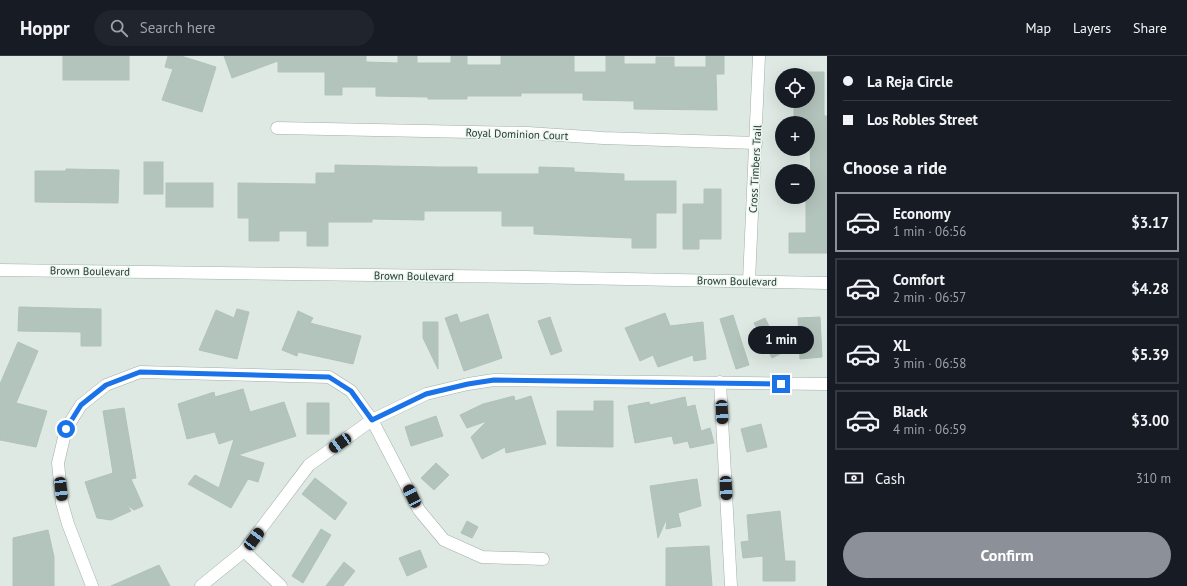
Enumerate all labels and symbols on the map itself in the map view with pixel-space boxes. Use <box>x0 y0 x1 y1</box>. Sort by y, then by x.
street label: Cross Timbers Trail <box>746 124 764 213</box>
street label: Royal Dominion Court <box>465 125 569 143</box>
street label: Brown Boulevard <box>50 263 130 279</box>
street label: Brown Boulevard <box>374 268 454 284</box>
street label: Brown Boulevard <box>697 273 777 289</box>
callout: 1 min <box>748 326 814 354</box>
route end <box>772 375 790 393</box>
car <box>715 400 729 424</box>
route start <box>57 420 75 438</box>
car <box>327 431 353 455</box>
car <box>54 476 68 502</box>
car <box>719 476 733 500</box>
car <box>401 483 423 509</box>
car <box>242 526 266 552</box>

